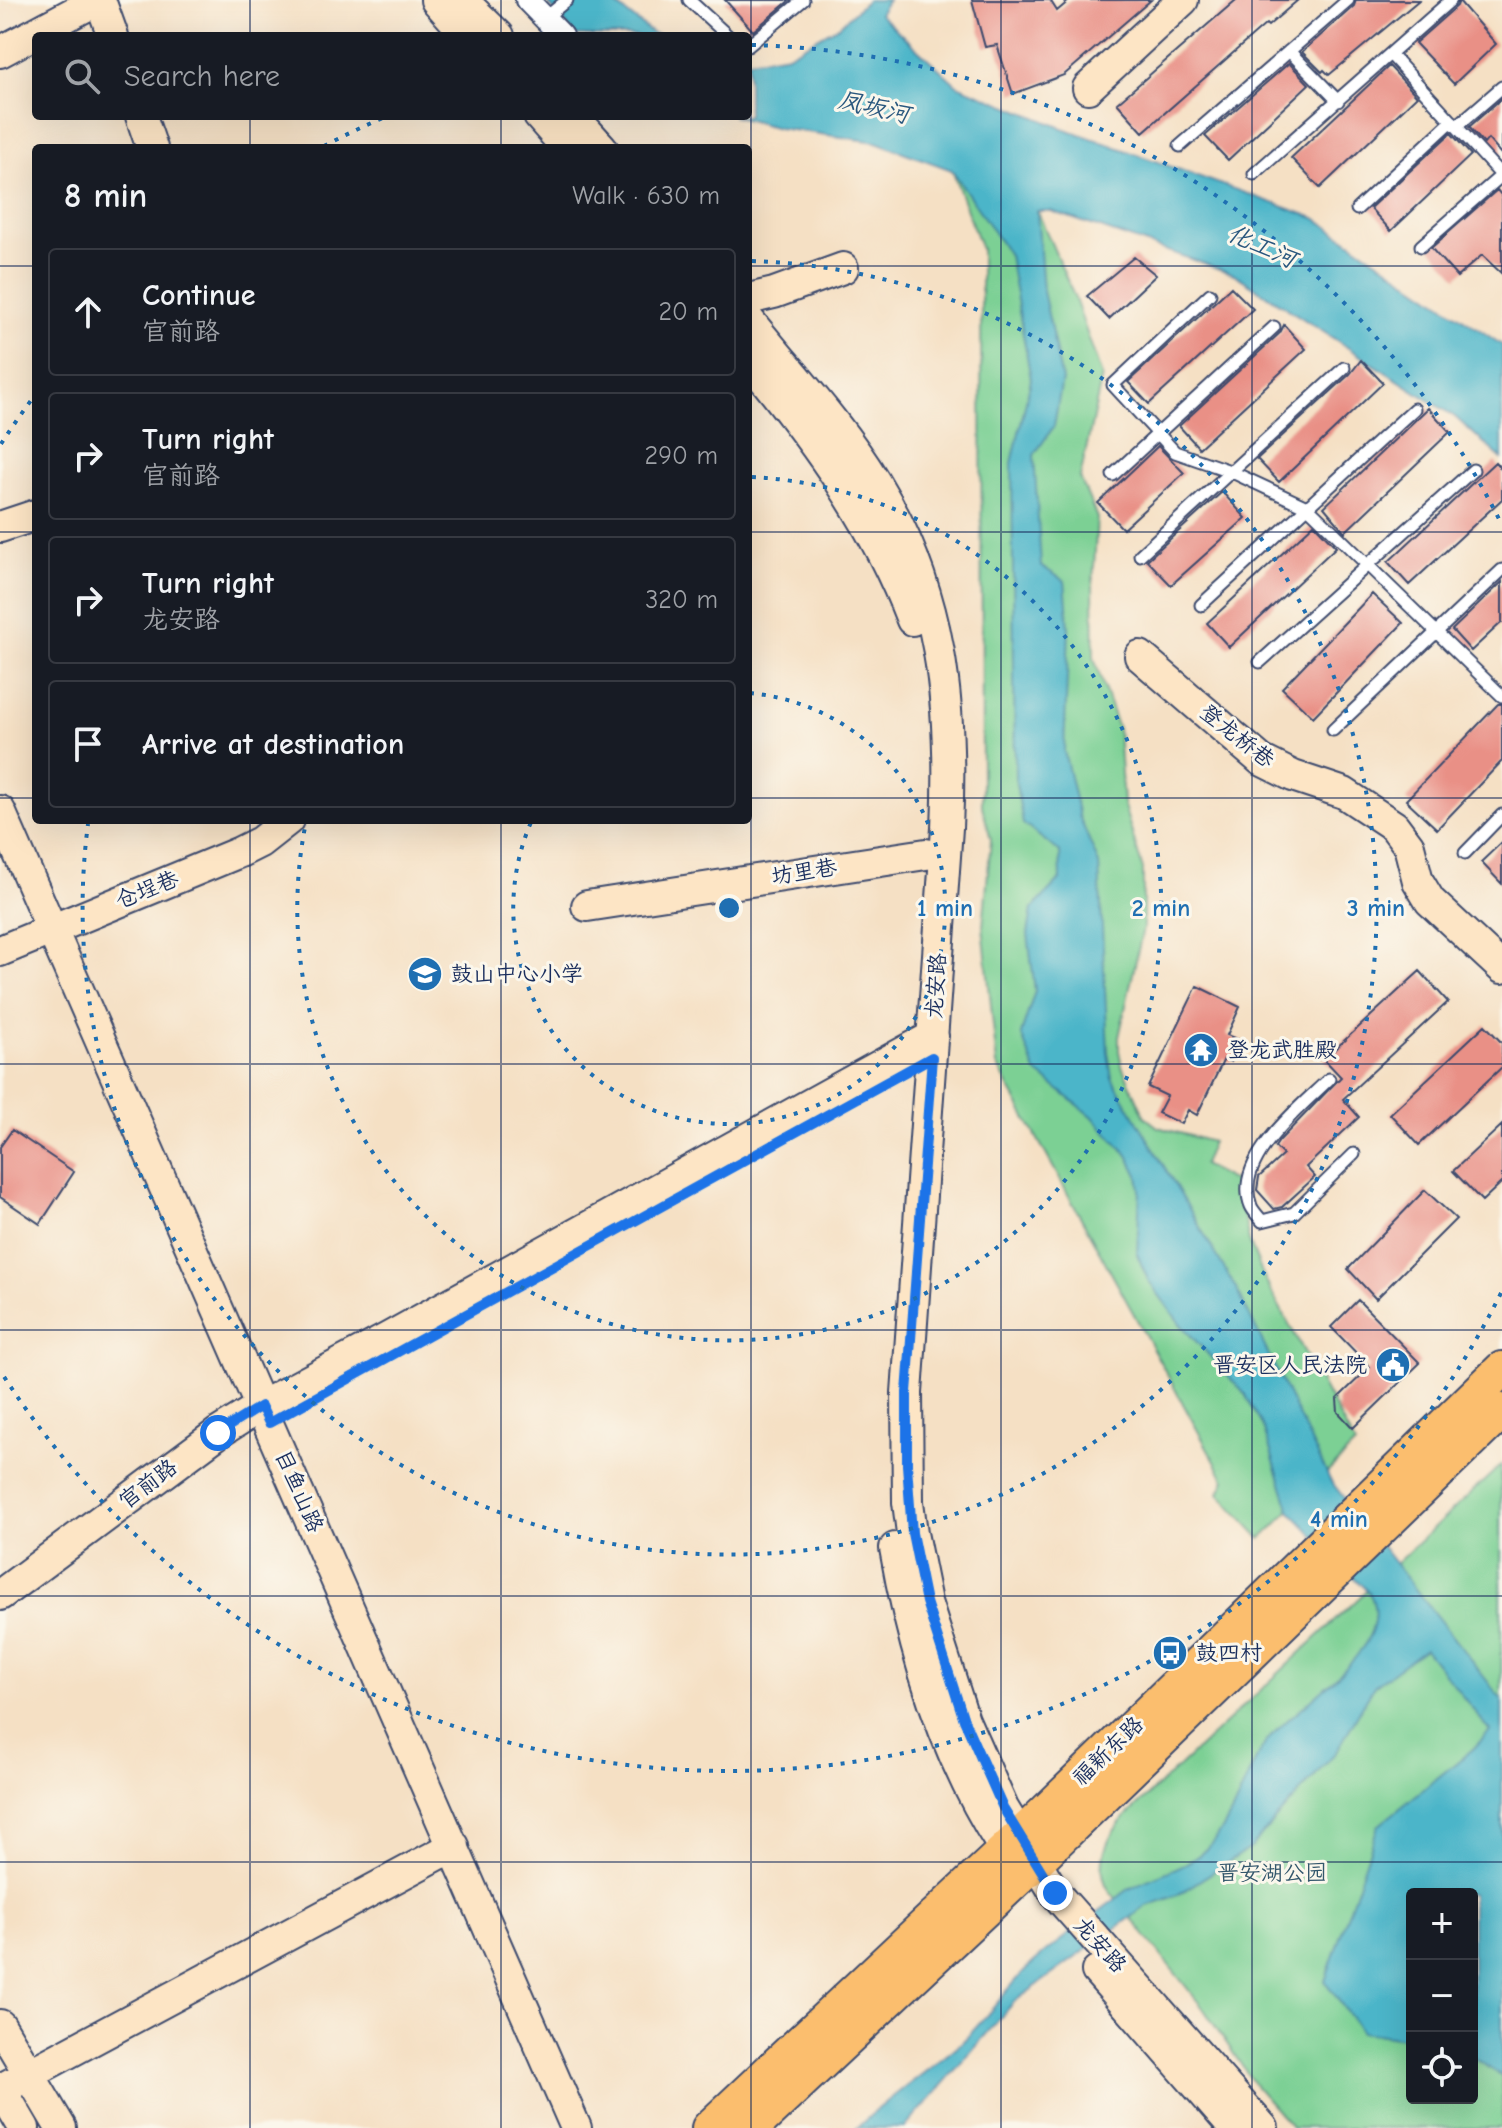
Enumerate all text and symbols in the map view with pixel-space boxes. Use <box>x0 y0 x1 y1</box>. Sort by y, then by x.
search box <box>32 32 752 120</box>
icon: search <box>60 54 104 98</box>
text: Search here <box>124 59 280 94</box>
water label: 凤坂河 <box>836 85 916 130</box>
text: 8 min <box>64 176 147 216</box>
text: Walk · 630 m <box>572 181 720 211</box>
water label: 化工河 <box>1223 219 1304 275</box>
text: Continue <box>142 278 256 313</box>
icon: ahead <box>66 290 110 334</box>
text: 20 m <box>658 297 718 327</box>
text: 官前路 <box>142 317 220 347</box>
text: Turn right <box>142 422 274 457</box>
icon: right <box>66 434 110 478</box>
text: 290 m <box>645 441 718 471</box>
text: 官前路 <box>142 461 220 491</box>
text: Turn right <box>142 566 274 601</box>
icon: right <box>66 578 110 622</box>
text: 320 m <box>645 585 718 615</box>
text: 龙安路 <box>142 605 220 635</box>
street label: 登龙桥巷 <box>1194 699 1280 773</box>
icon: arrive <box>66 722 110 766</box>
text: Arrive at destination <box>142 727 404 762</box>
street label: 坊里巷 <box>769 854 839 890</box>
street label: 仓埕巷 <box>112 866 182 914</box>
centre of rings <box>715 894 743 922</box>
text: 1 min <box>917 894 973 922</box>
text: 2 min <box>1132 894 1190 922</box>
text: 3 min <box>1347 894 1405 922</box>
street label: 龙安路 <box>921 952 951 1020</box>
school or university icon: 鼓山中心小学 <box>406 955 444 993</box>
place label: 鼓山中心小学 <box>451 961 583 987</box>
temple icon: 登龙武胜殿 <box>1182 1031 1220 1069</box>
place label: 登龙武胜殿 <box>1227 1037 1337 1063</box>
public building icon: 晋安区人民法院 <box>1374 1346 1412 1384</box>
place label: 晋安区人民法院 <box>1213 1352 1367 1378</box>
route start <box>200 1415 236 1451</box>
street label: 目鱼山路 <box>269 1446 329 1536</box>
street label: 官前路 <box>114 1454 182 1514</box>
text: 4 min <box>1310 1505 1368 1533</box>
bus stop icon: 鼓四村 <box>1151 1634 1189 1672</box>
place label: 鼓四村 <box>1196 1640 1262 1666</box>
street label: 福新东路 <box>1067 1711 1149 1791</box>
park label: 晋安湖公园 <box>1217 1860 1327 1886</box>
route end <box>1037 1875 1073 1911</box>
map controls <box>1406 1888 1478 2104</box>
button: + <box>1406 1888 1478 1960</box>
street label: 龙安路 <box>1068 1912 1132 1978</box>
button: − <box>1406 1960 1478 2032</box>
button: locate <box>1406 2032 1478 2104</box>

